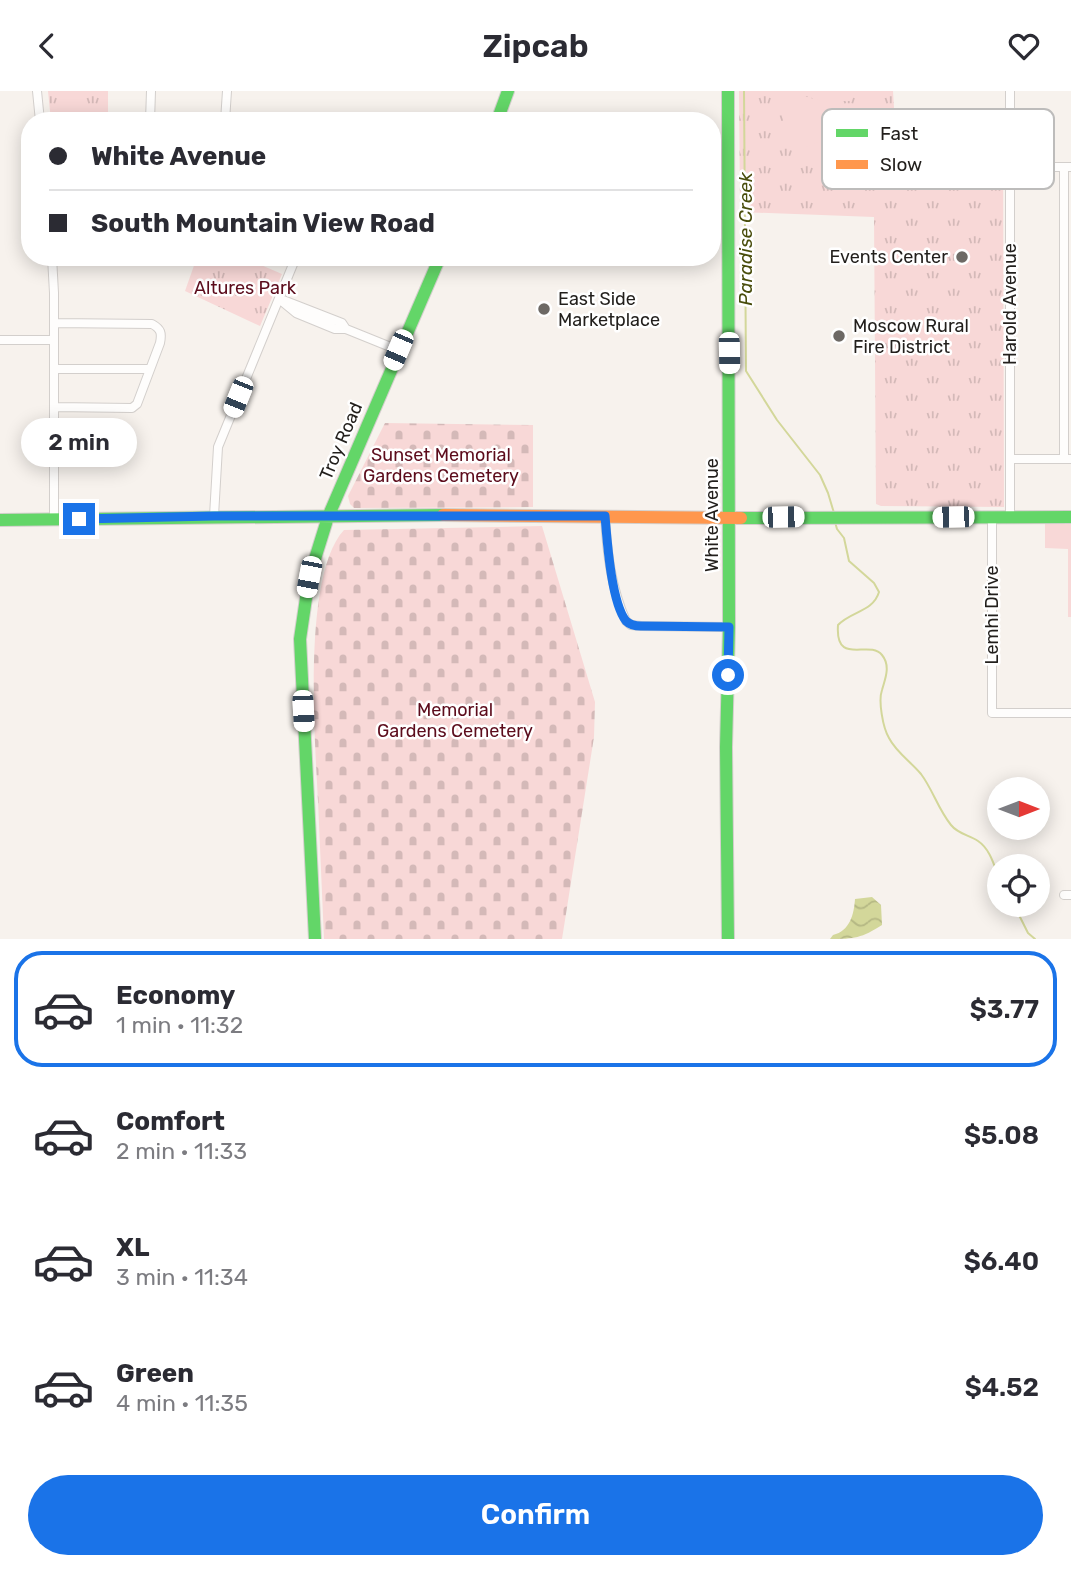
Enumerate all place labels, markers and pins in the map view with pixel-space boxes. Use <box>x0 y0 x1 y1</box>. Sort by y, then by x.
place label: Events Center <box>829 246 948 268</box>
marker: Events Center <box>954 249 970 265</box>
place label: East Side Marketplace <box>558 288 660 331</box>
marker: East Side Marketplace <box>536 301 552 317</box>
place label: Moscow Rural Fire District <box>853 315 969 358</box>
marker: Moscow Rural Fire District <box>831 328 847 344</box>

